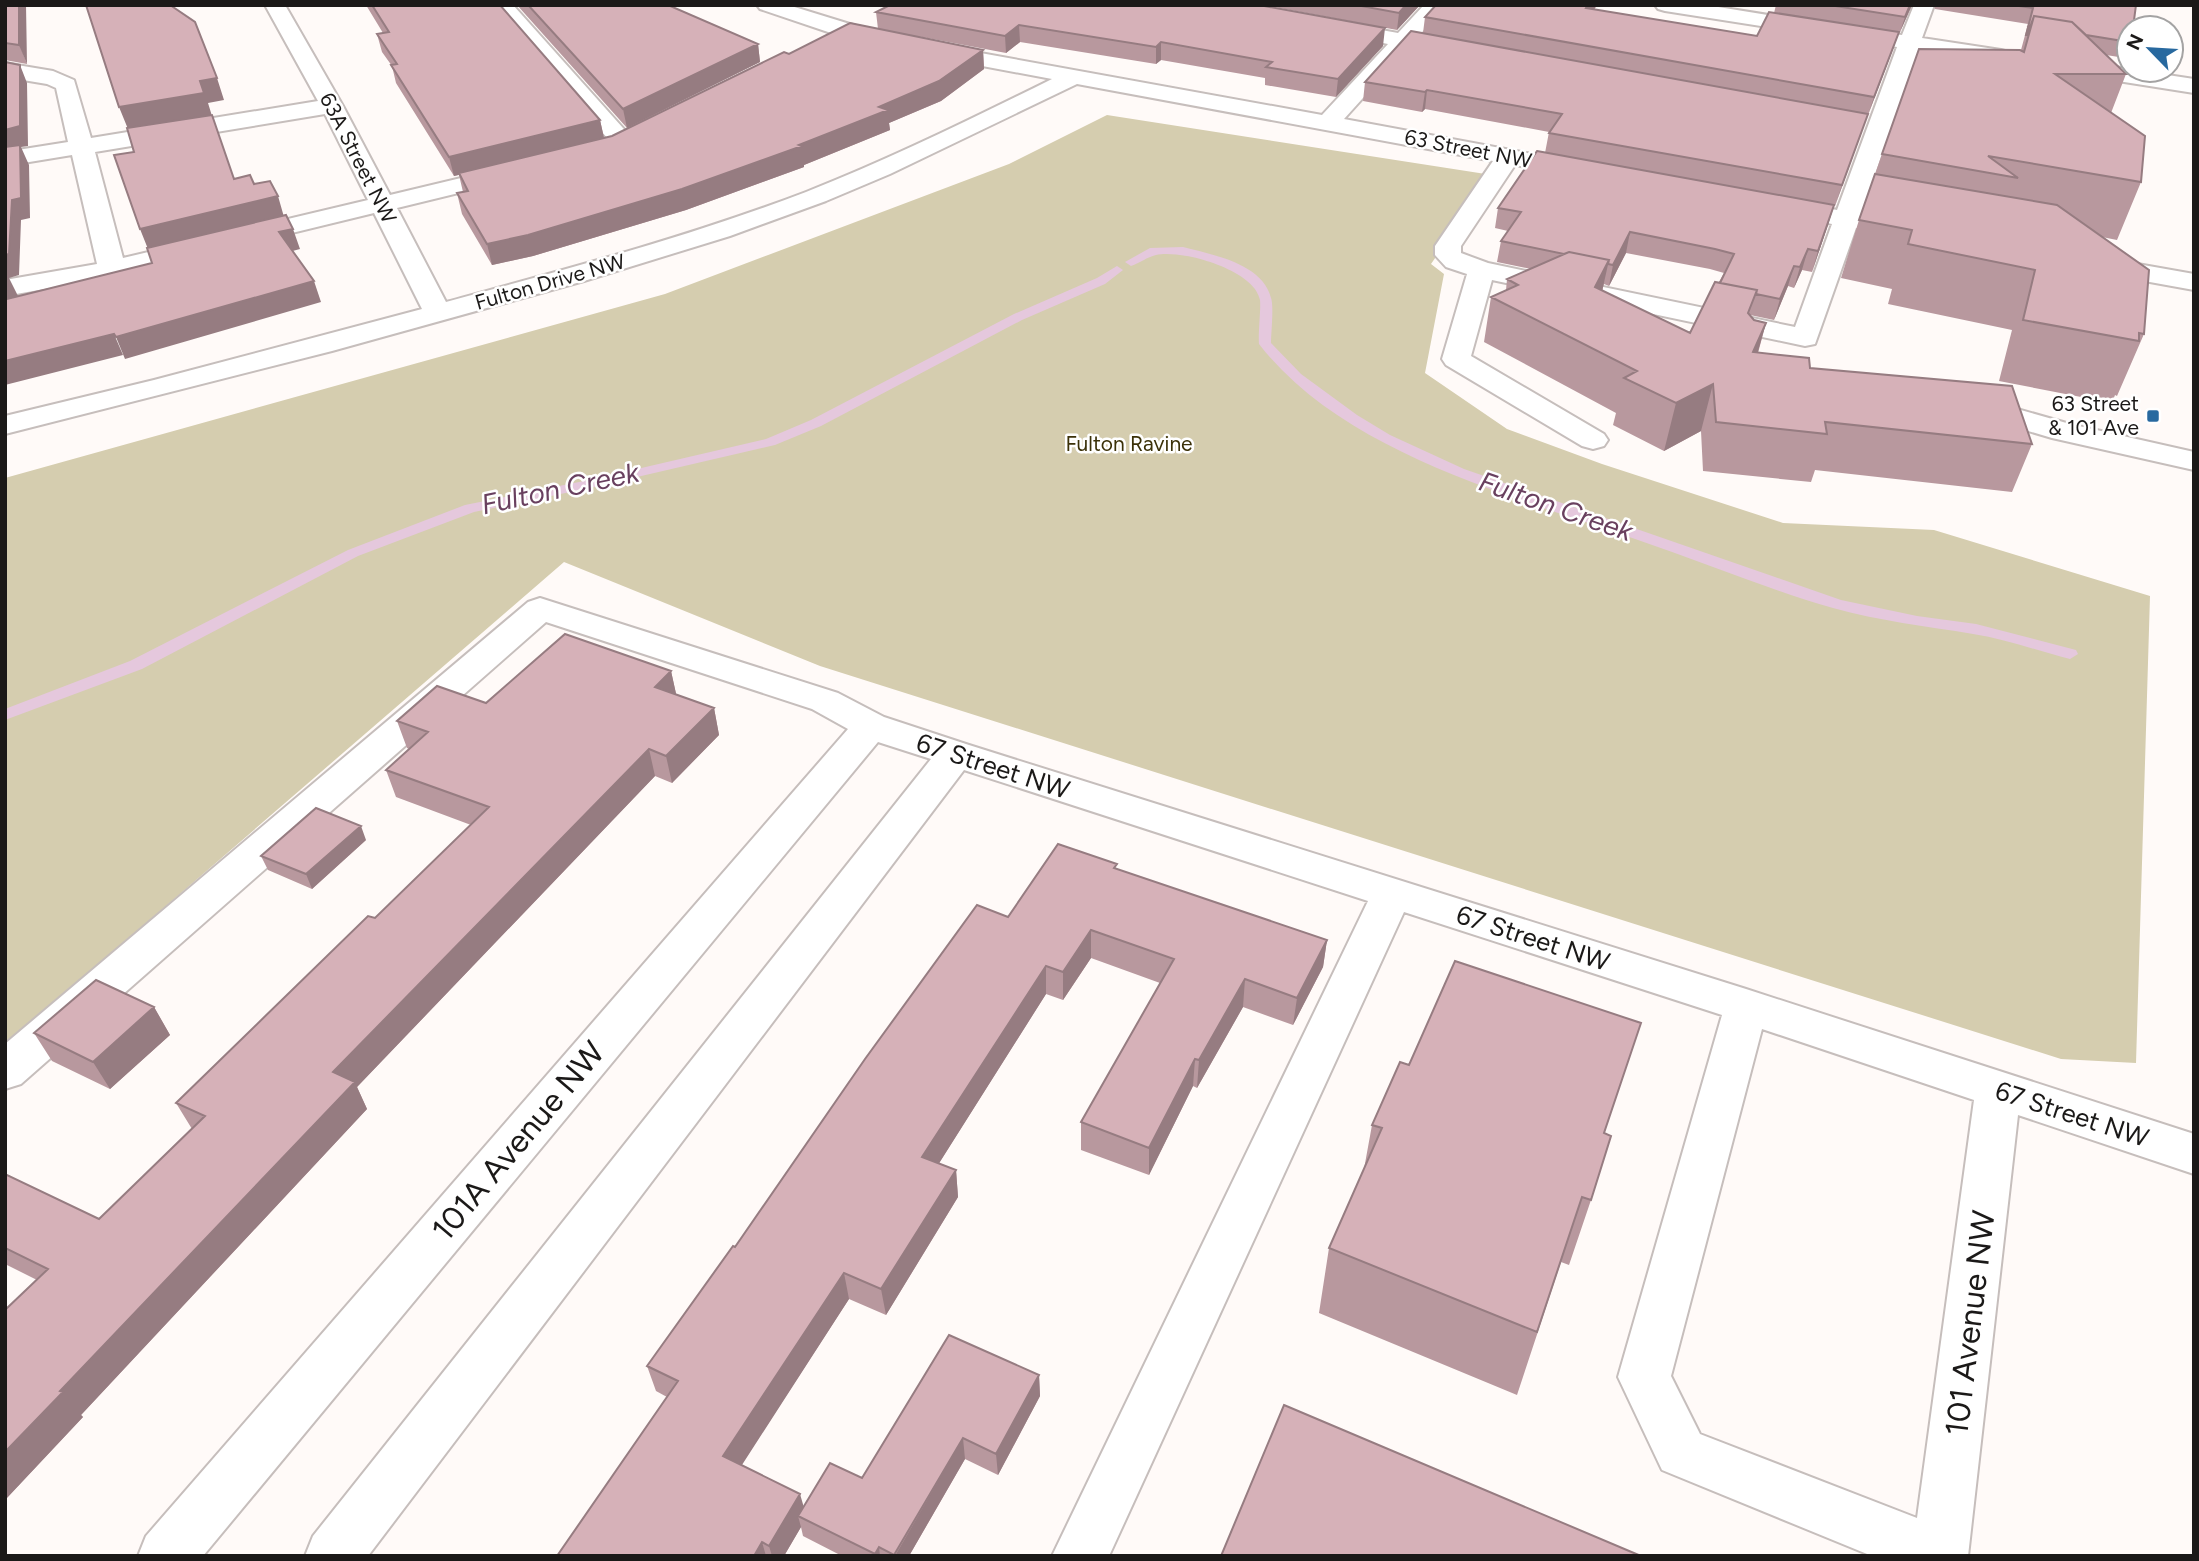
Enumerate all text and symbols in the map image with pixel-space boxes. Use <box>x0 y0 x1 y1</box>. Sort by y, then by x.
north arrow <box>2115 14 2185 84</box>
text: N <box>2122 31 2149 54</box>
street label: 63A Street NW <box>315 88 402 227</box>
street label: 63 Street NW <box>1402 124 1534 173</box>
street label: Fulton Drive NW <box>472 248 628 315</box>
place label: 63 Street & 101 Ave <box>2048 391 2139 440</box>
marker: 63 Street & 101 Ave <box>2145 408 2161 424</box>
park label: Fulton Ravine <box>1065 431 1193 456</box>
water label: Fulton Creek <box>478 454 643 521</box>
water label: Fulton Creek <box>1475 464 1639 549</box>
street label: 67 Street NW <box>912 726 1074 806</box>
street label: 67 Street NW <box>1452 898 1614 978</box>
street label: 101A Avenue NW <box>424 1034 612 1248</box>
street label: 67 Street NW <box>1991 1074 2153 1154</box>
street label: 101 Avenue NW <box>1937 1208 2003 1438</box>

